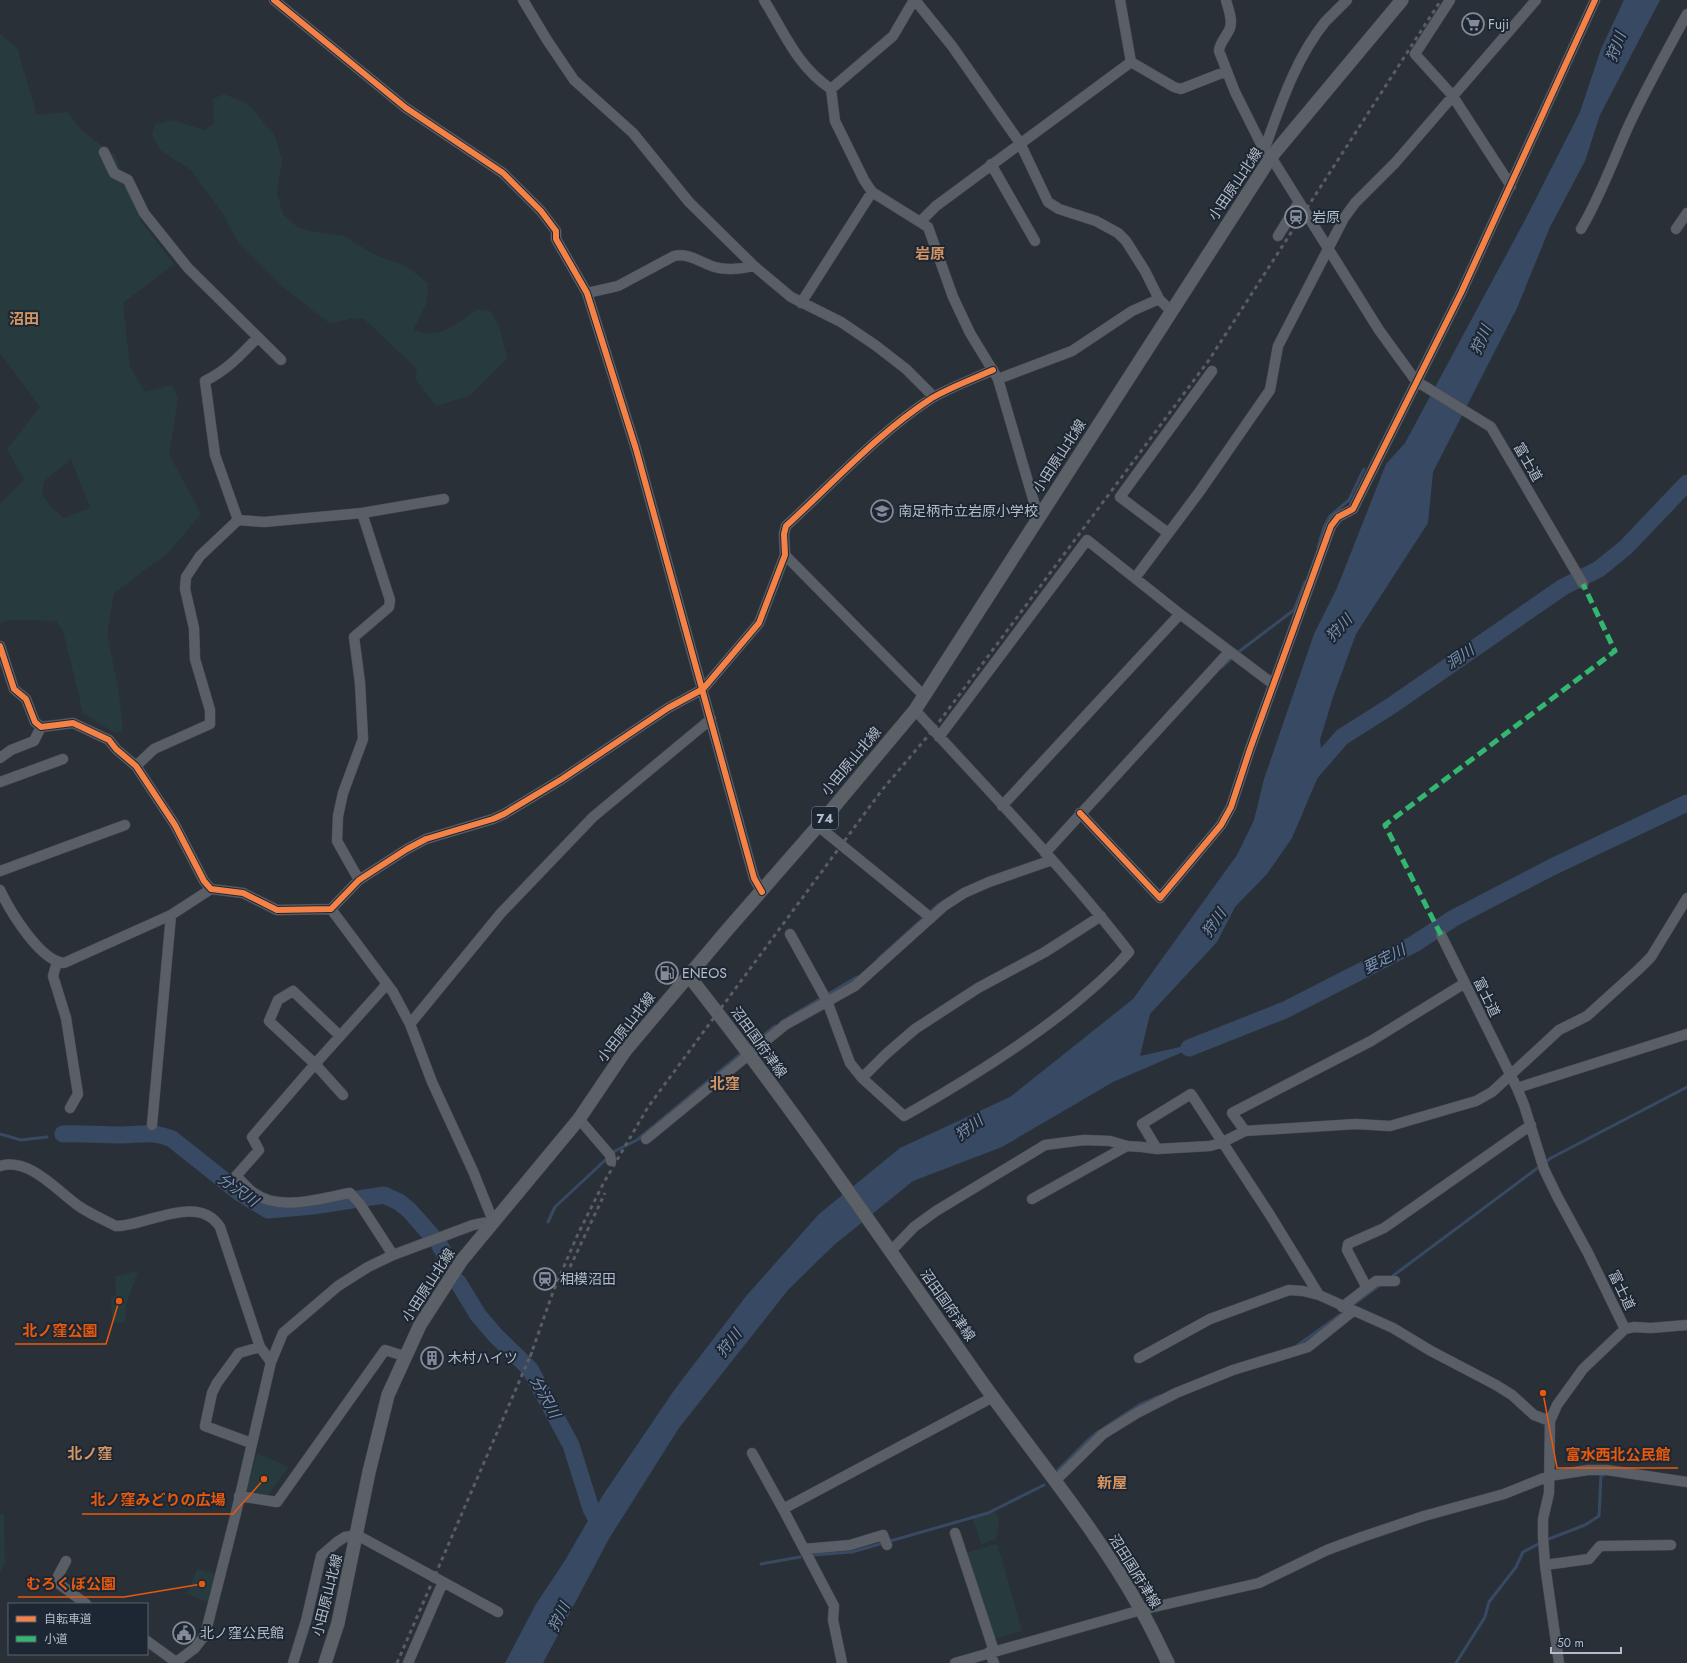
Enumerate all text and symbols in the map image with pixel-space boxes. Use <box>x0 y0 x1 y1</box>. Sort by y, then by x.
supermarket icon: Fuji <box>1460 11 1486 37</box>
place label: Fuji <box>1488 14 1509 34</box>
water label: 狩川 <box>1601 27 1632 65</box>
street label: 小田原山北線 <box>1203 144 1267 224</box>
station icon: 岩原 <box>1283 204 1309 230</box>
place label: 岩原 <box>1312 207 1340 227</box>
district label: 岩原 <box>915 243 945 265</box>
district label: 沼田 <box>9 308 39 330</box>
water label: 狩川 <box>1465 320 1498 358</box>
street label: 小田原山北線 <box>1028 415 1090 497</box>
street label: 富士道 <box>1509 439 1547 485</box>
school or university icon: 南足柄市立岩原小学校 <box>869 498 895 524</box>
place label: 南足柄市立岩原小学校 <box>898 501 1038 521</box>
water label: 狩川 <box>1321 608 1359 646</box>
water label: 洞川 <box>1441 638 1480 675</box>
street label: 小田原山北線 <box>816 722 886 800</box>
road number: 74 <box>812 807 838 829</box>
water label: 狩川 <box>1196 903 1233 942</box>
water label: 要定川 <box>1359 938 1411 979</box>
fuel station icon: ENEOS <box>654 960 680 986</box>
place label: ENEOS <box>682 963 727 983</box>
street label: 富士道 <box>1469 974 1505 1020</box>
street label: 小田原山北線 <box>592 988 660 1066</box>
street label: 沼田国府津線 <box>726 1002 792 1082</box>
district label: 北窪 <box>710 1073 740 1095</box>
water label: 狩川 <box>950 1109 989 1146</box>
water label: 分沢川 <box>213 1168 264 1213</box>
street label: 小田原山北線 <box>397 1244 459 1326</box>
street label: 沼田国府津線 <box>916 1265 980 1345</box>
station icon: 相模沼田 <box>532 1266 558 1292</box>
street label: 富士道 <box>1604 1267 1640 1313</box>
place label: 相模沼田 <box>560 1269 616 1289</box>
callout: 北ノ窪公園 <box>15 1317 106 1344</box>
text: 北ノ窪公園 <box>22 1320 98 1342</box>
water label: 狩川 <box>711 1323 748 1362</box>
building icon: 木村ハイツ <box>419 1345 445 1371</box>
place label: 木村ハイツ <box>448 1348 518 1368</box>
water label: 分沢川 <box>524 1372 566 1424</box>
callout: 富水西北公民館 <box>1557 1441 1678 1468</box>
district label: 北ノ窪 <box>67 1443 113 1465</box>
text: 富水西北公民館 <box>1565 1444 1671 1466</box>
district label: 新屋 <box>1097 1472 1127 1494</box>
callout: 北ノ窪みどりの広場 <box>82 1487 233 1514</box>
text: 北ノ窪みどりの広場 <box>90 1489 226 1511</box>
street label: 沼田国府津線 <box>1104 1530 1166 1612</box>
street label: 小田原山北線 <box>307 1552 347 1638</box>
callout: むろくぼ公園 <box>18 1570 124 1597</box>
text: むろくぼ公園 <box>26 1573 116 1595</box>
water label: 狩川 <box>543 1597 576 1635</box>
legend <box>8 1603 148 1655</box>
text: 自転車道 <box>44 1610 92 1628</box>
public building icon: 北ノ窪公民館 <box>171 1620 197 1646</box>
place label: 北ノ窪公民館 <box>200 1623 284 1643</box>
scale bar <box>1551 1629 1621 1655</box>
text: 小道 <box>44 1630 68 1648</box>
text: 50 m <box>1557 1634 1584 1652</box>

